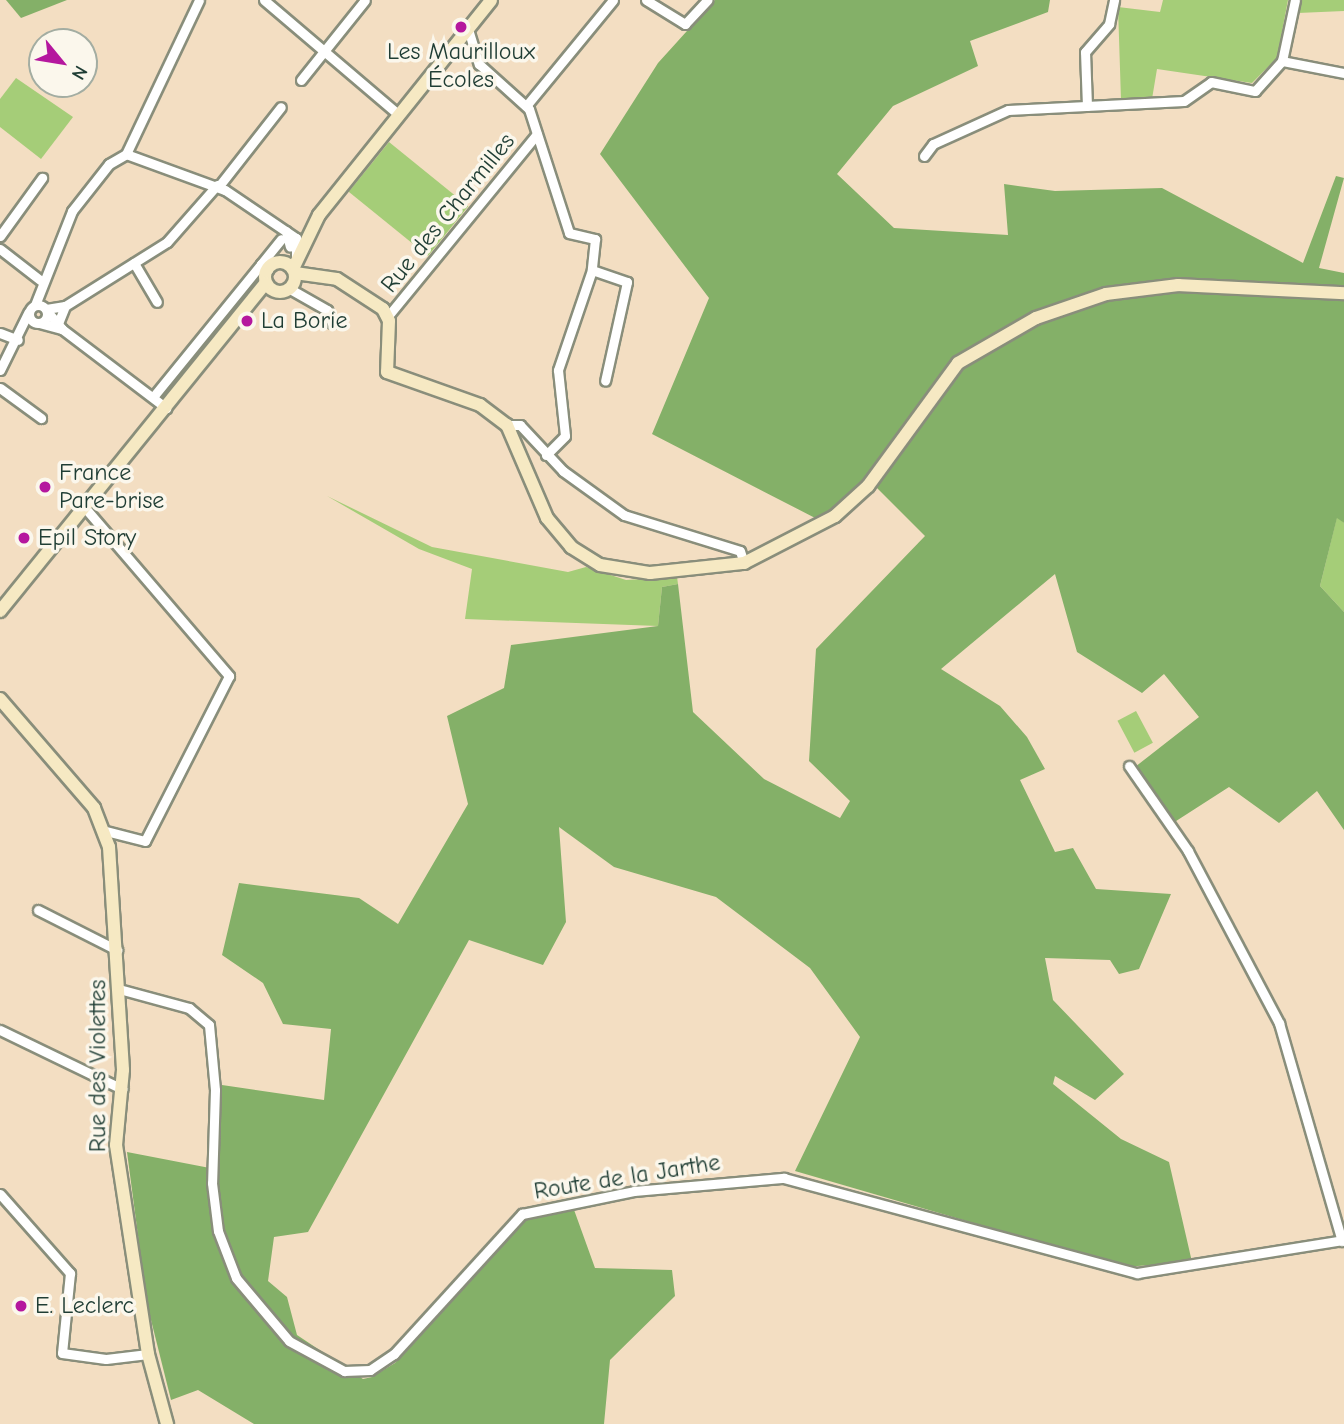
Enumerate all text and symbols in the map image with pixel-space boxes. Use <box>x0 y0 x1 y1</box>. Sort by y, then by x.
marker: Les Maurilloux Écoles <box>453 19 469 35</box>
north arrow <box>28 28 98 98</box>
place label: Les Maurilloux Écoles <box>387 38 535 94</box>
text: N <box>67 62 92 83</box>
street label: Rue des Charmilles <box>375 128 521 298</box>
place label: La Borie <box>261 307 348 335</box>
marker: La Borie <box>239 313 255 329</box>
place label: France Pare-brise <box>59 459 164 515</box>
marker: France Pare-brise <box>37 479 53 495</box>
place label: Epil Story <box>38 524 136 552</box>
marker: Epil Story <box>16 530 32 546</box>
street label: Rue des Violettes <box>84 980 112 1152</box>
street label: Route de la Jarthe <box>532 1148 722 1206</box>
place label: E. Leclerc <box>35 1292 134 1320</box>
marker: E. Leclerc <box>13 1298 29 1314</box>

